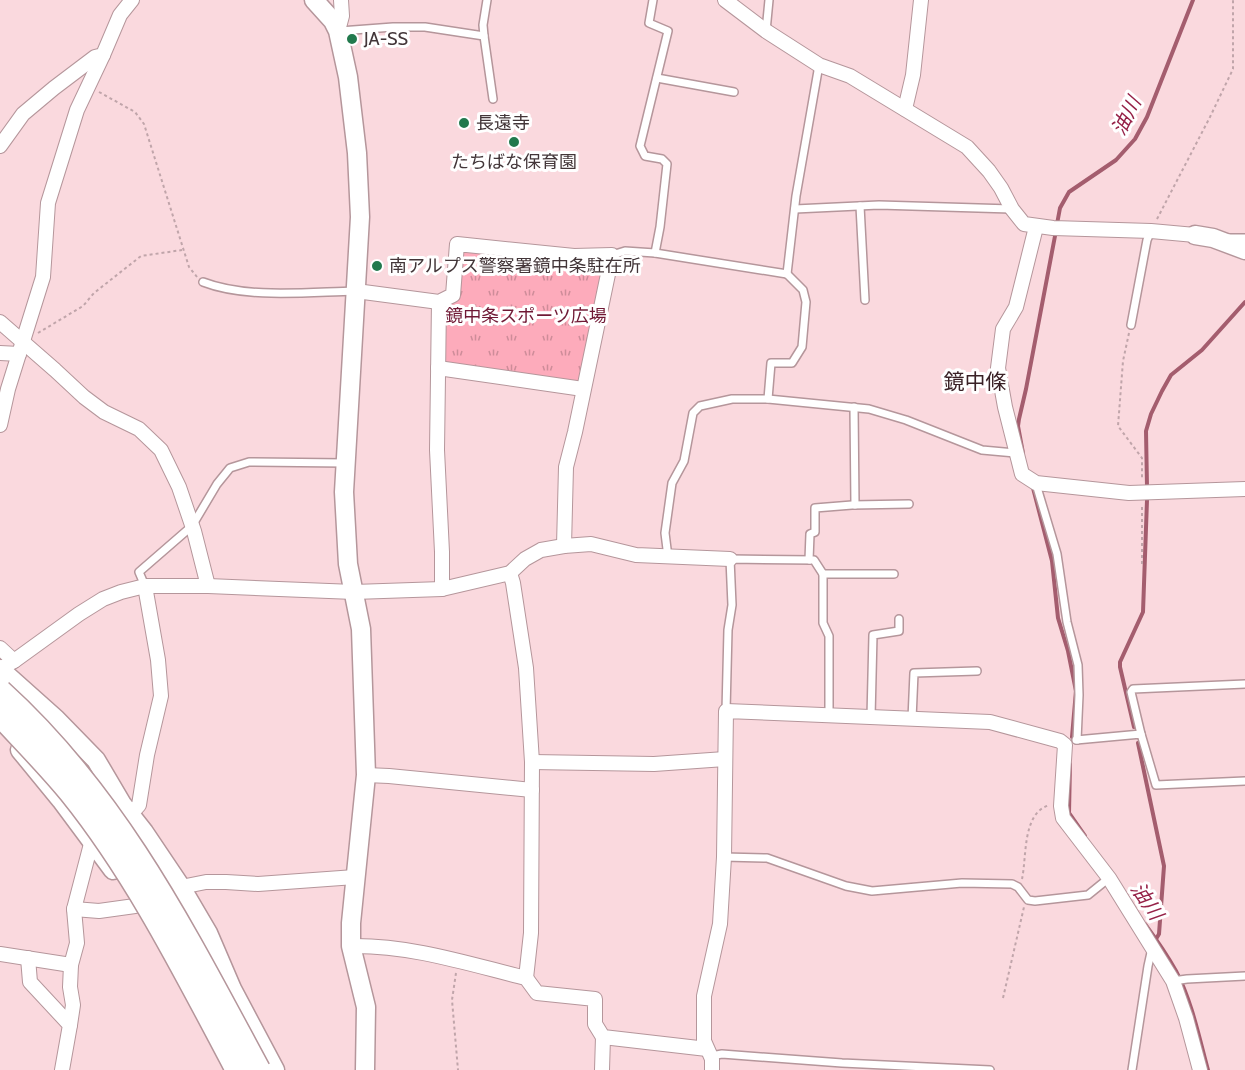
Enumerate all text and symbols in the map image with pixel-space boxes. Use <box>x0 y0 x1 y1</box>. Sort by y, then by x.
place label: JA-SS <box>363 28 408 50</box>
marker: JA-SS <box>345 32 359 46</box>
water label: 油川 <box>1106 91 1147 139</box>
place label: 長遠寺 <box>476 112 530 134</box>
marker: 長遠寺 <box>457 116 471 130</box>
marker: たちばな保育園 <box>507 135 521 149</box>
place label: たちばな保育園 <box>451 151 577 173</box>
place label: 南アルプス警察署鏡中条駐在所 <box>389 255 641 277</box>
marker: 南アルプス警察署鏡中条駐在所 <box>370 259 384 273</box>
park label: 鏡中条スポーツ広場 <box>445 305 607 327</box>
district label: 鏡中條 <box>944 369 1007 394</box>
water label: 油川 <box>1126 878 1169 926</box>

